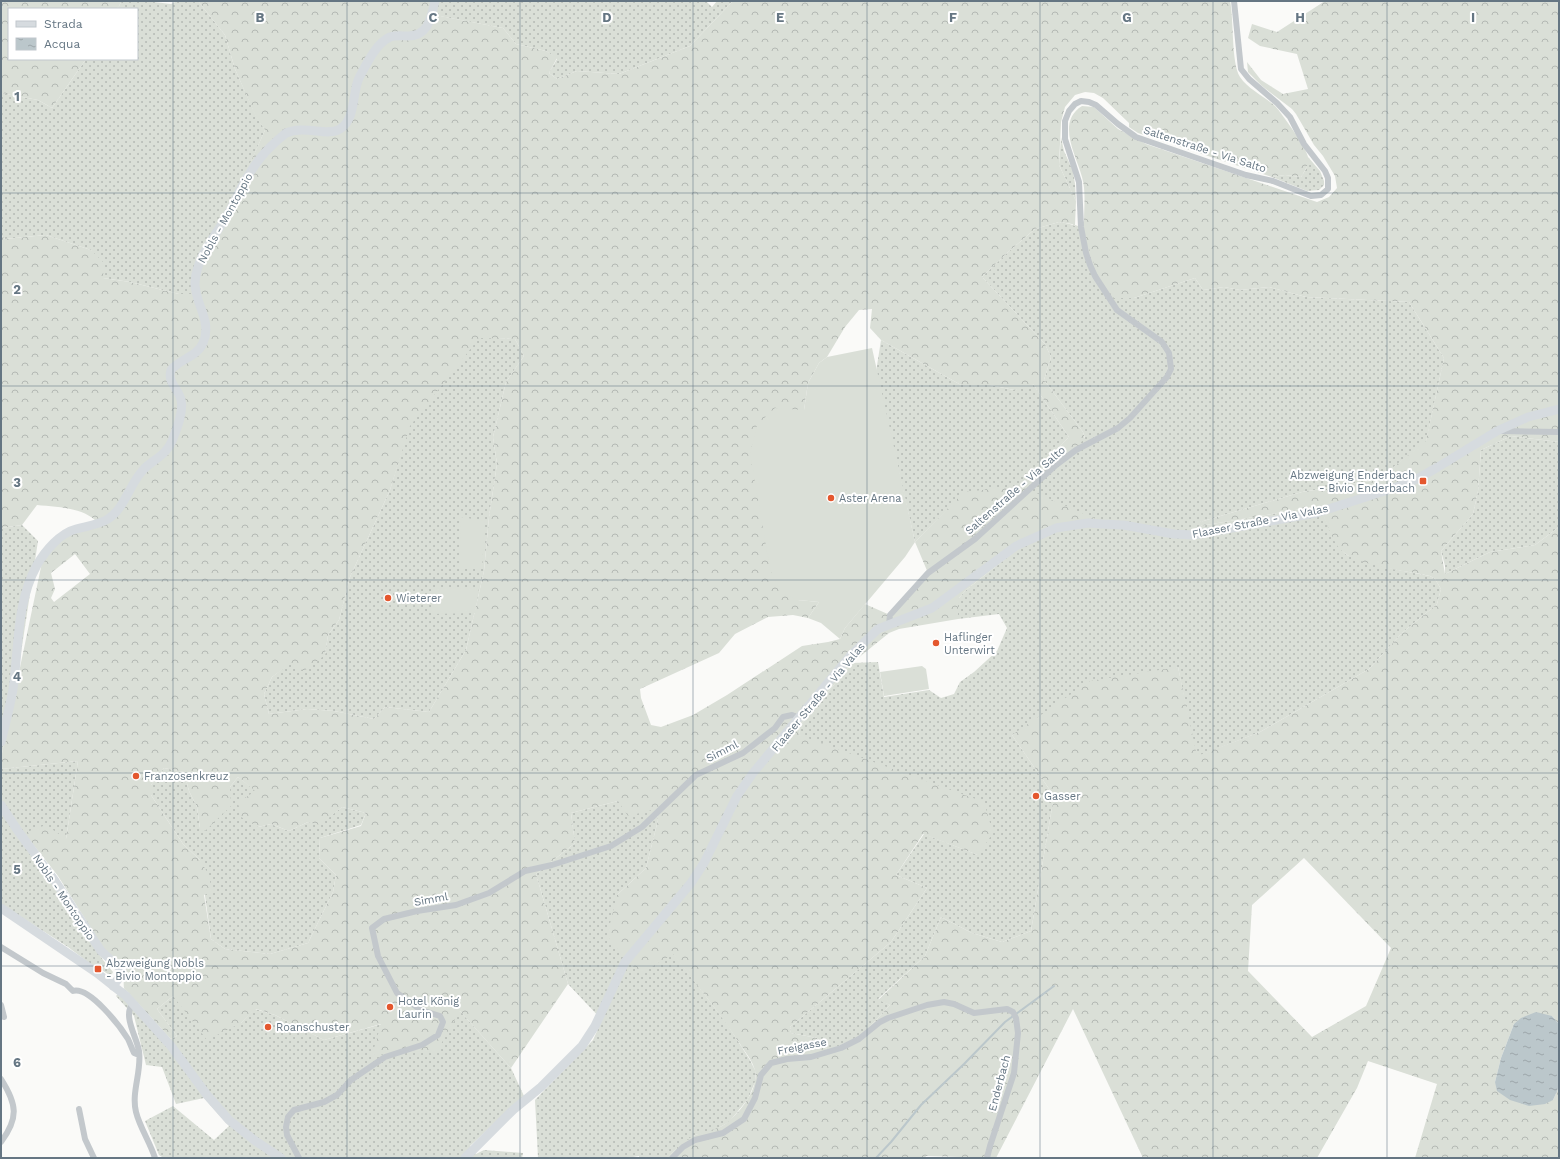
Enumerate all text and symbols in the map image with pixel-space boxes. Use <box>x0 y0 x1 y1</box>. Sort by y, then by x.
legend <box>8 8 138 60</box>
text: B <box>256 10 265 25</box>
text: C <box>429 10 438 25</box>
text: D <box>602 10 612 25</box>
text: E <box>776 10 784 25</box>
text: F <box>949 10 957 25</box>
text: G <box>1122 10 1132 25</box>
text: H <box>1295 10 1305 25</box>
text: I <box>1471 10 1475 25</box>
text: Strada <box>44 17 83 31</box>
text: Acqua <box>44 37 80 51</box>
text: 1 <box>14 89 20 104</box>
street label: Saltenstraße - Via Salto <box>1142 123 1268 175</box>
street label: Nobls - Montoppio <box>195 171 256 266</box>
text: 2 <box>13 282 21 297</box>
street label: Saltenstraße - Via Salto <box>963 443 1068 537</box>
place label: Abzweigung Enderbach - Bivio Enderbach <box>1290 469 1415 495</box>
text: 3 <box>13 475 21 490</box>
marker: Abzweigung Enderbach - Bivio Enderbach <box>1418 476 1428 486</box>
place label: Aster Arena <box>839 492 901 505</box>
marker: Aster Arena <box>826 493 836 503</box>
street label: Flaaser Straße - Via Valas <box>1191 502 1329 541</box>
place label: Wieterer <box>396 592 442 605</box>
marker: Wieterer <box>383 593 393 603</box>
place label: Haflinger Unterwirt <box>944 631 995 657</box>
marker: Haflinger Unterwirt <box>931 638 941 648</box>
street label: Flaaser Straße - Via Valas <box>769 640 868 754</box>
text: 4 <box>13 669 22 684</box>
street label: Simml <box>704 738 741 765</box>
place label: Franzosenkreuz <box>144 770 229 783</box>
marker: Franzosenkreuz <box>131 771 141 781</box>
place label: Gasser <box>1044 790 1081 803</box>
marker: Gasser <box>1031 791 1041 801</box>
street label: Nobls - Montoppio <box>30 852 97 943</box>
text: 5 <box>13 862 21 877</box>
street label: Simml <box>413 890 450 909</box>
place label: Abzweigung Nobls - Bivio Montoppio <box>106 957 204 983</box>
marker: Abzweigung Nobls - Bivio Montoppio <box>93 964 103 974</box>
place label: Hotel König Laurin <box>398 995 459 1021</box>
marker: Hotel König Laurin <box>385 1002 395 1012</box>
place label: Roanschuster <box>276 1021 350 1034</box>
marker: Roanschuster <box>263 1022 273 1032</box>
street label: Freigasse <box>776 1035 828 1058</box>
street label: Enderbach <box>986 1054 1013 1113</box>
text: 6 <box>13 1055 21 1070</box>

